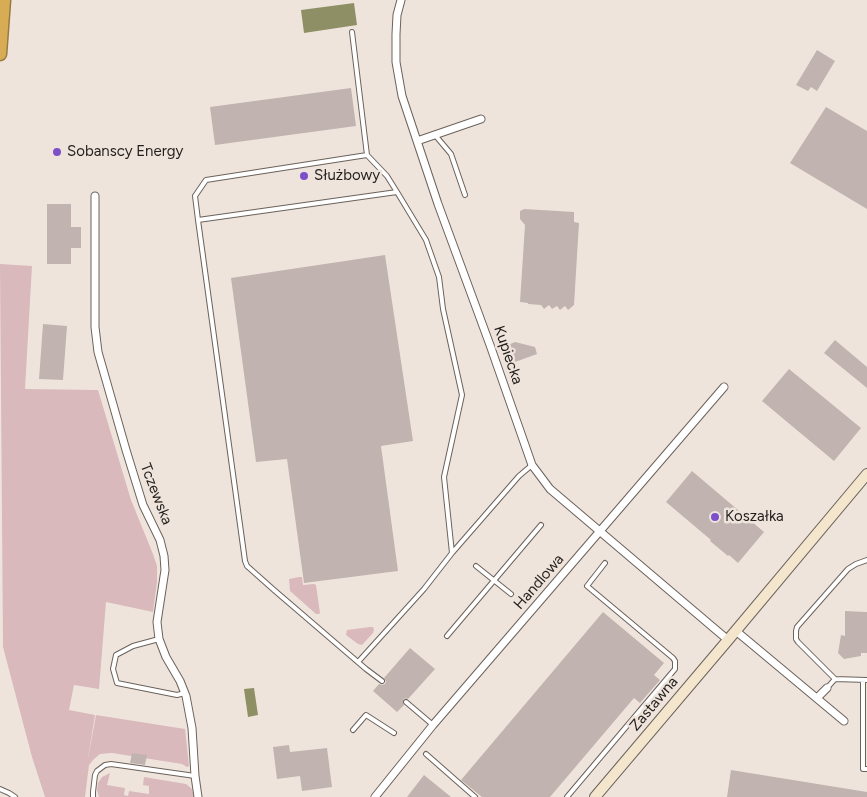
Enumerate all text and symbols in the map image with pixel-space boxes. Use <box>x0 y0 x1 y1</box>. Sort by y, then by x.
place label: Sobanscy Energy <box>67 143 183 161</box>
marker: Sobanscy Energy <box>51 146 63 158</box>
place label: Służbowy <box>314 167 380 185</box>
marker: Służbowy <box>298 170 310 182</box>
street label: Kupiecka <box>490 323 526 387</box>
street label: Tczewska <box>136 461 176 527</box>
place label: Koszałka <box>725 508 784 526</box>
marker: Koszałka <box>709 511 721 523</box>
street label: Handlowa <box>510 551 568 613</box>
street label: Zastawna <box>626 673 682 735</box>

